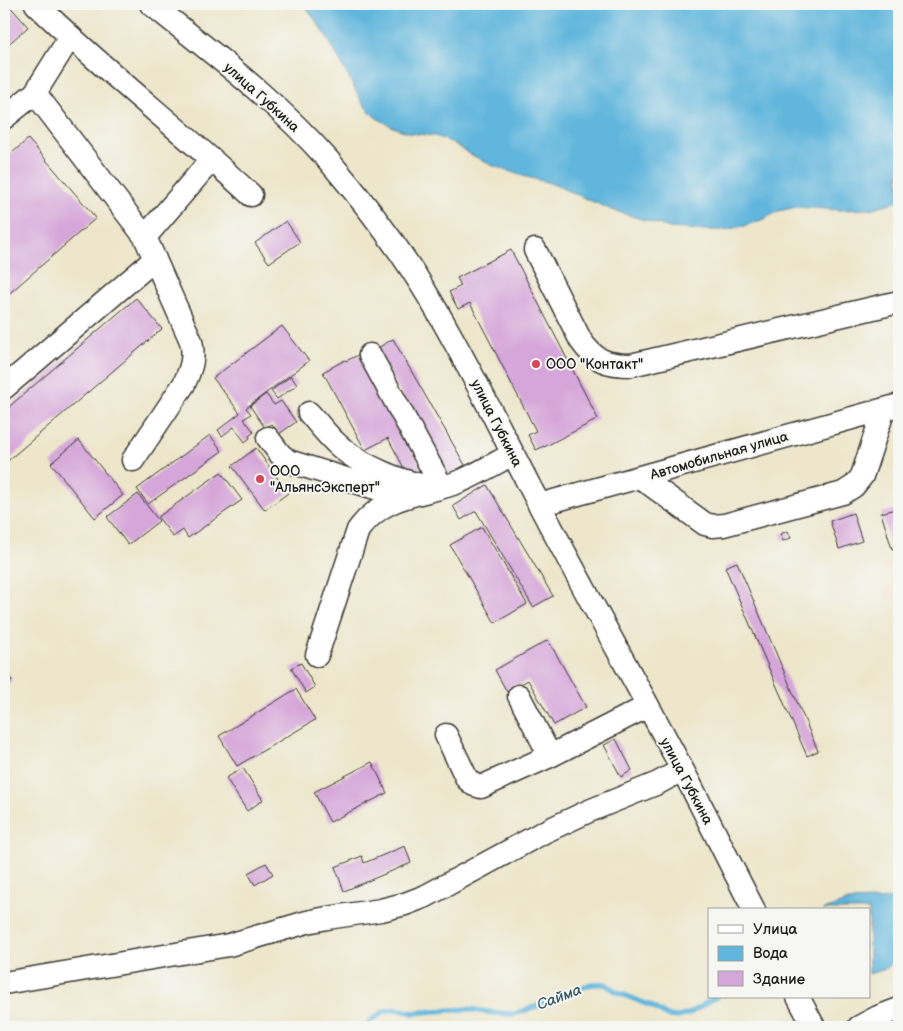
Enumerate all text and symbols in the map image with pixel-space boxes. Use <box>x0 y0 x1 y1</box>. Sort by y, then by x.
street label: улица Губкина <box>220 59 303 136</box>
place label: ООО "Контакт" <box>546 356 643 373</box>
marker: ООО "Контакт" <box>530 358 542 370</box>
street label: улица Губкина <box>467 377 526 470</box>
street label: Автомобильная улица <box>647 427 791 484</box>
place label: ООО "АльянсЭксперт" <box>270 463 380 496</box>
marker: ООО "АльянсЭксперт" <box>254 473 266 485</box>
street label: улица Губкина <box>657 735 717 828</box>
legend <box>708 908 870 998</box>
text: Улица <box>753 920 798 939</box>
text: Вода <box>753 944 788 963</box>
text: Здание <box>753 970 805 989</box>
water label: Сайма <box>534 980 584 1015</box>

